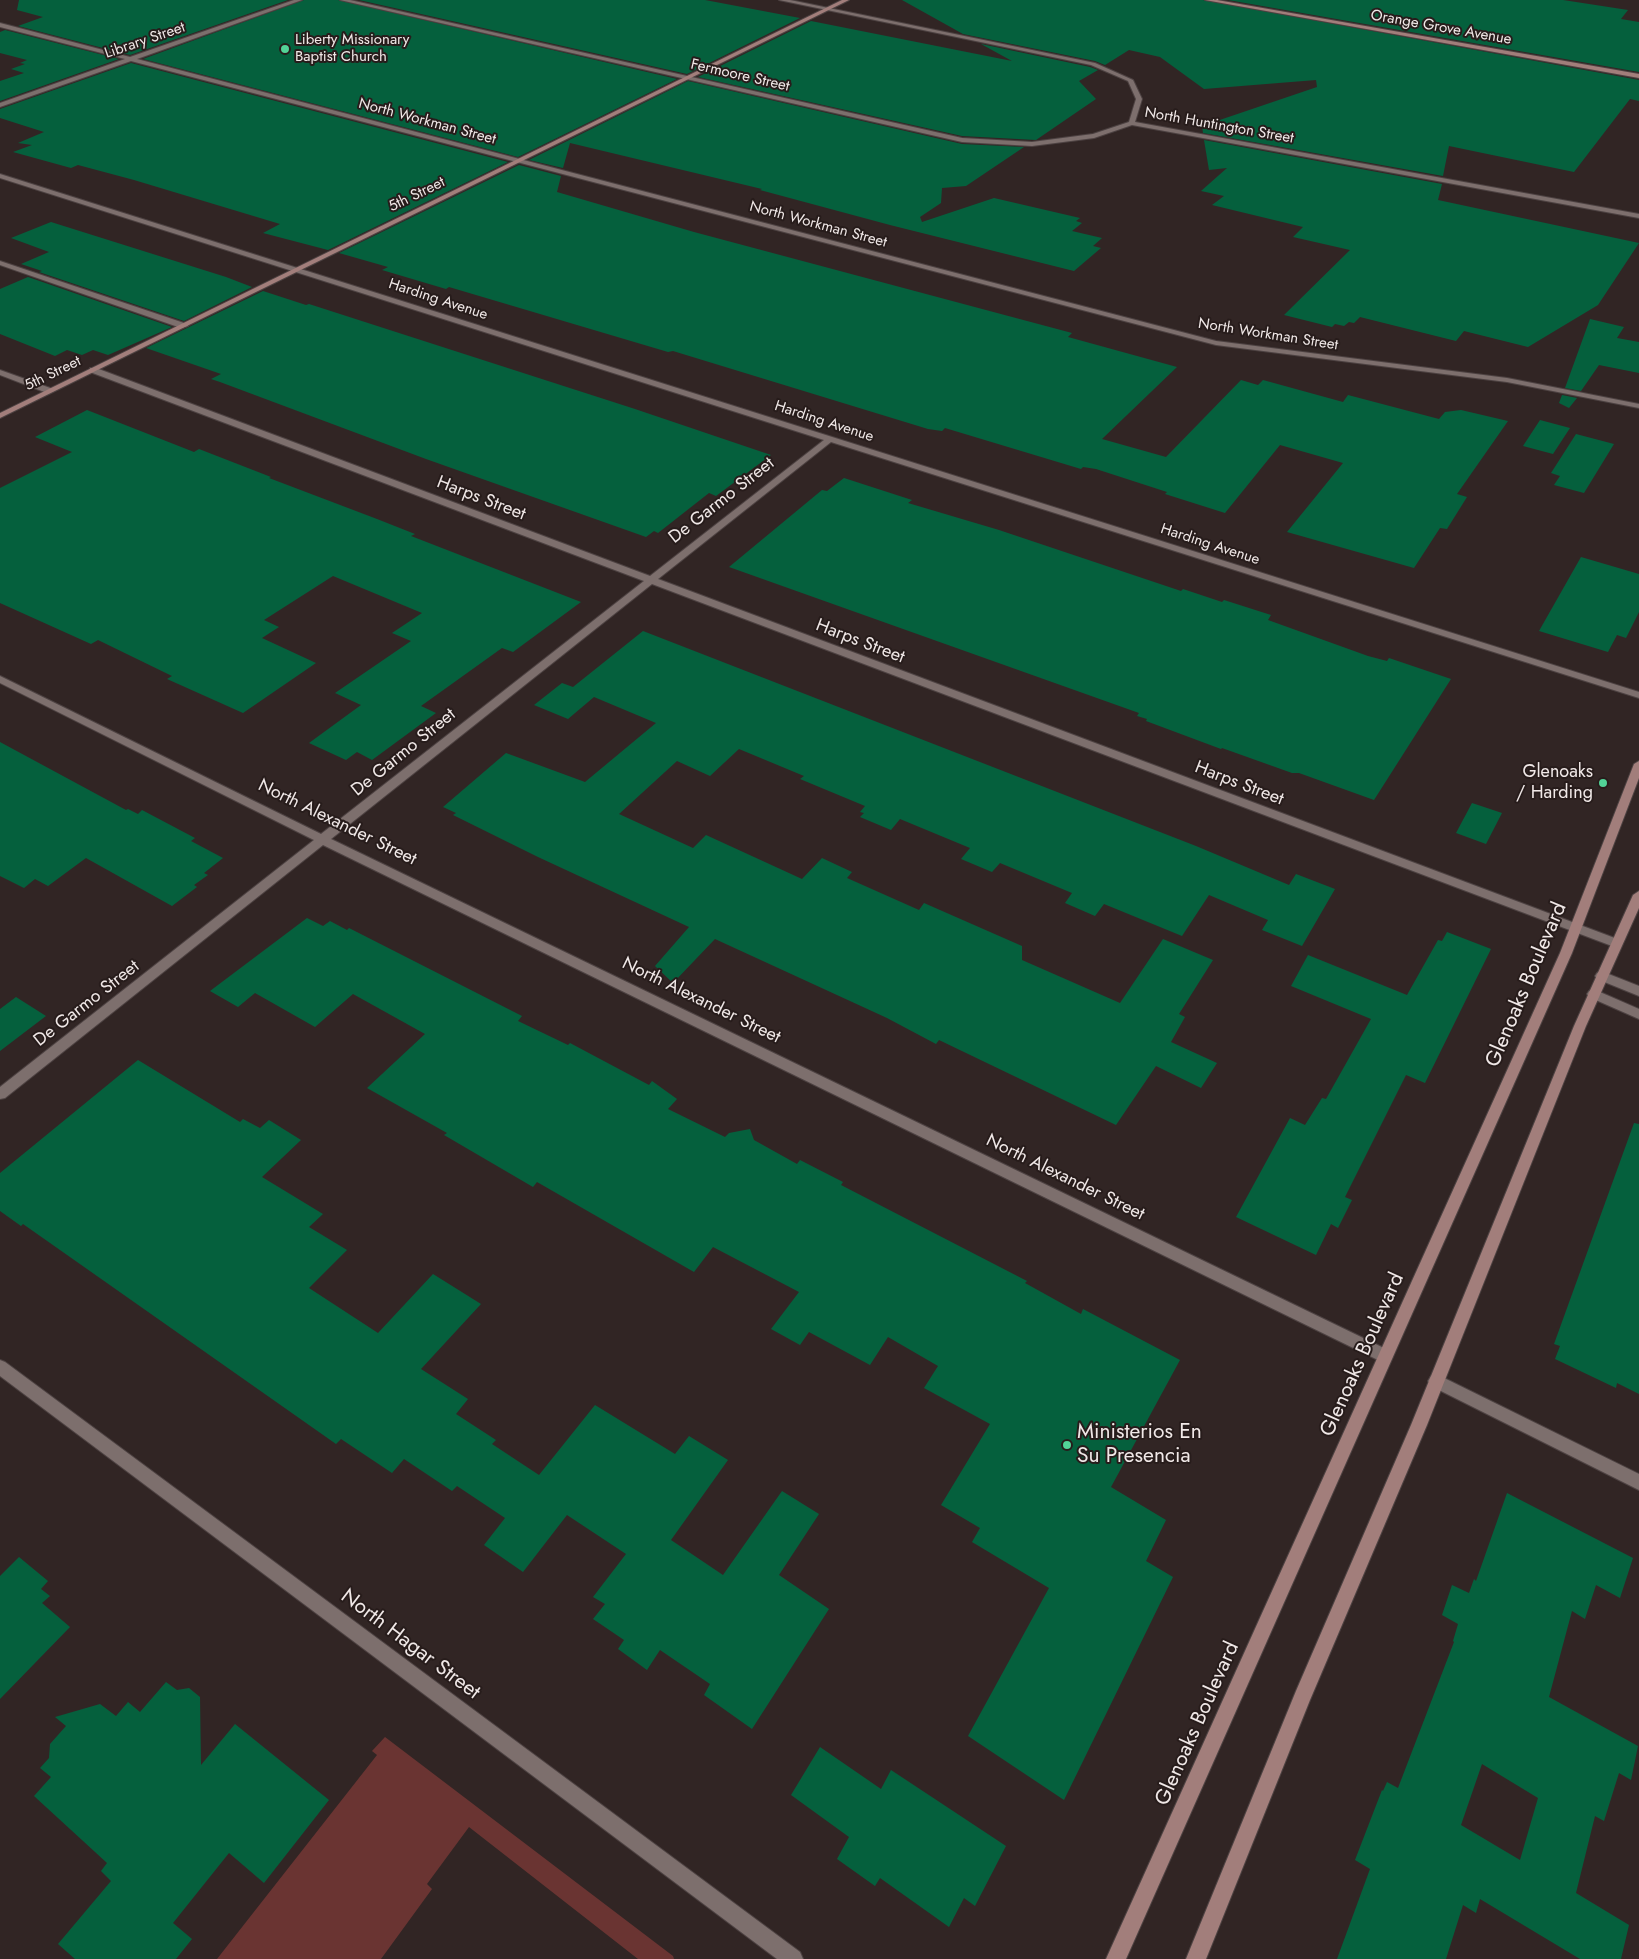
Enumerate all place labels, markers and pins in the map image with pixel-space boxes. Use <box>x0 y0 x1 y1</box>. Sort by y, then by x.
place label: Liberty Missionary Baptist Church <box>295 31 409 66</box>
marker: Liberty Missionary Baptist Church <box>279 43 291 55</box>
place label: Glenoaks / Harding <box>1516 762 1593 804</box>
marker: Glenoaks / Harding <box>1597 777 1609 789</box>
place label: Ministerios En Su Presencia <box>1077 1420 1202 1470</box>
marker: Ministerios En Su Presencia <box>1061 1439 1073 1451</box>

